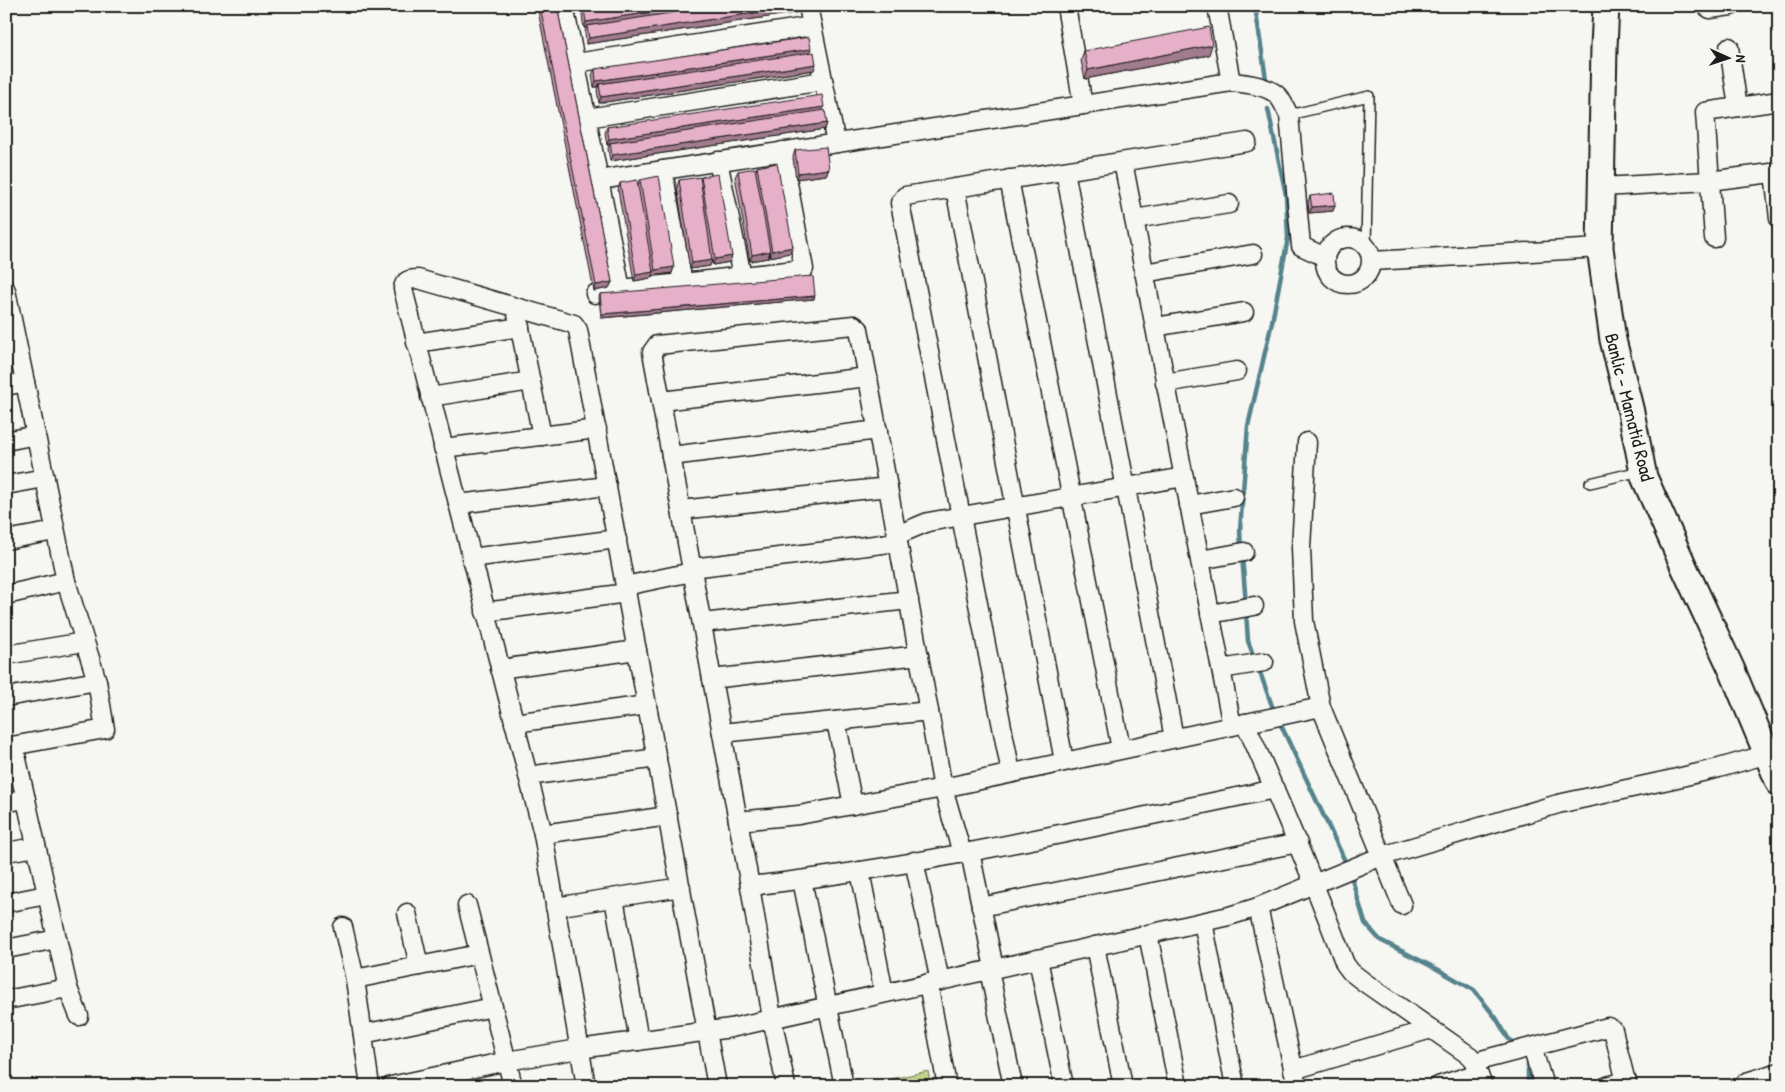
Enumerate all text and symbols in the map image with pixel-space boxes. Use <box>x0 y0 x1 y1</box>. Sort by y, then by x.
north arrow <box>1702 32 1752 82</box>
text: N <box>1732 54 1751 63</box>
street label: Banlic - Mamatid Road <box>1599 330 1661 484</box>

